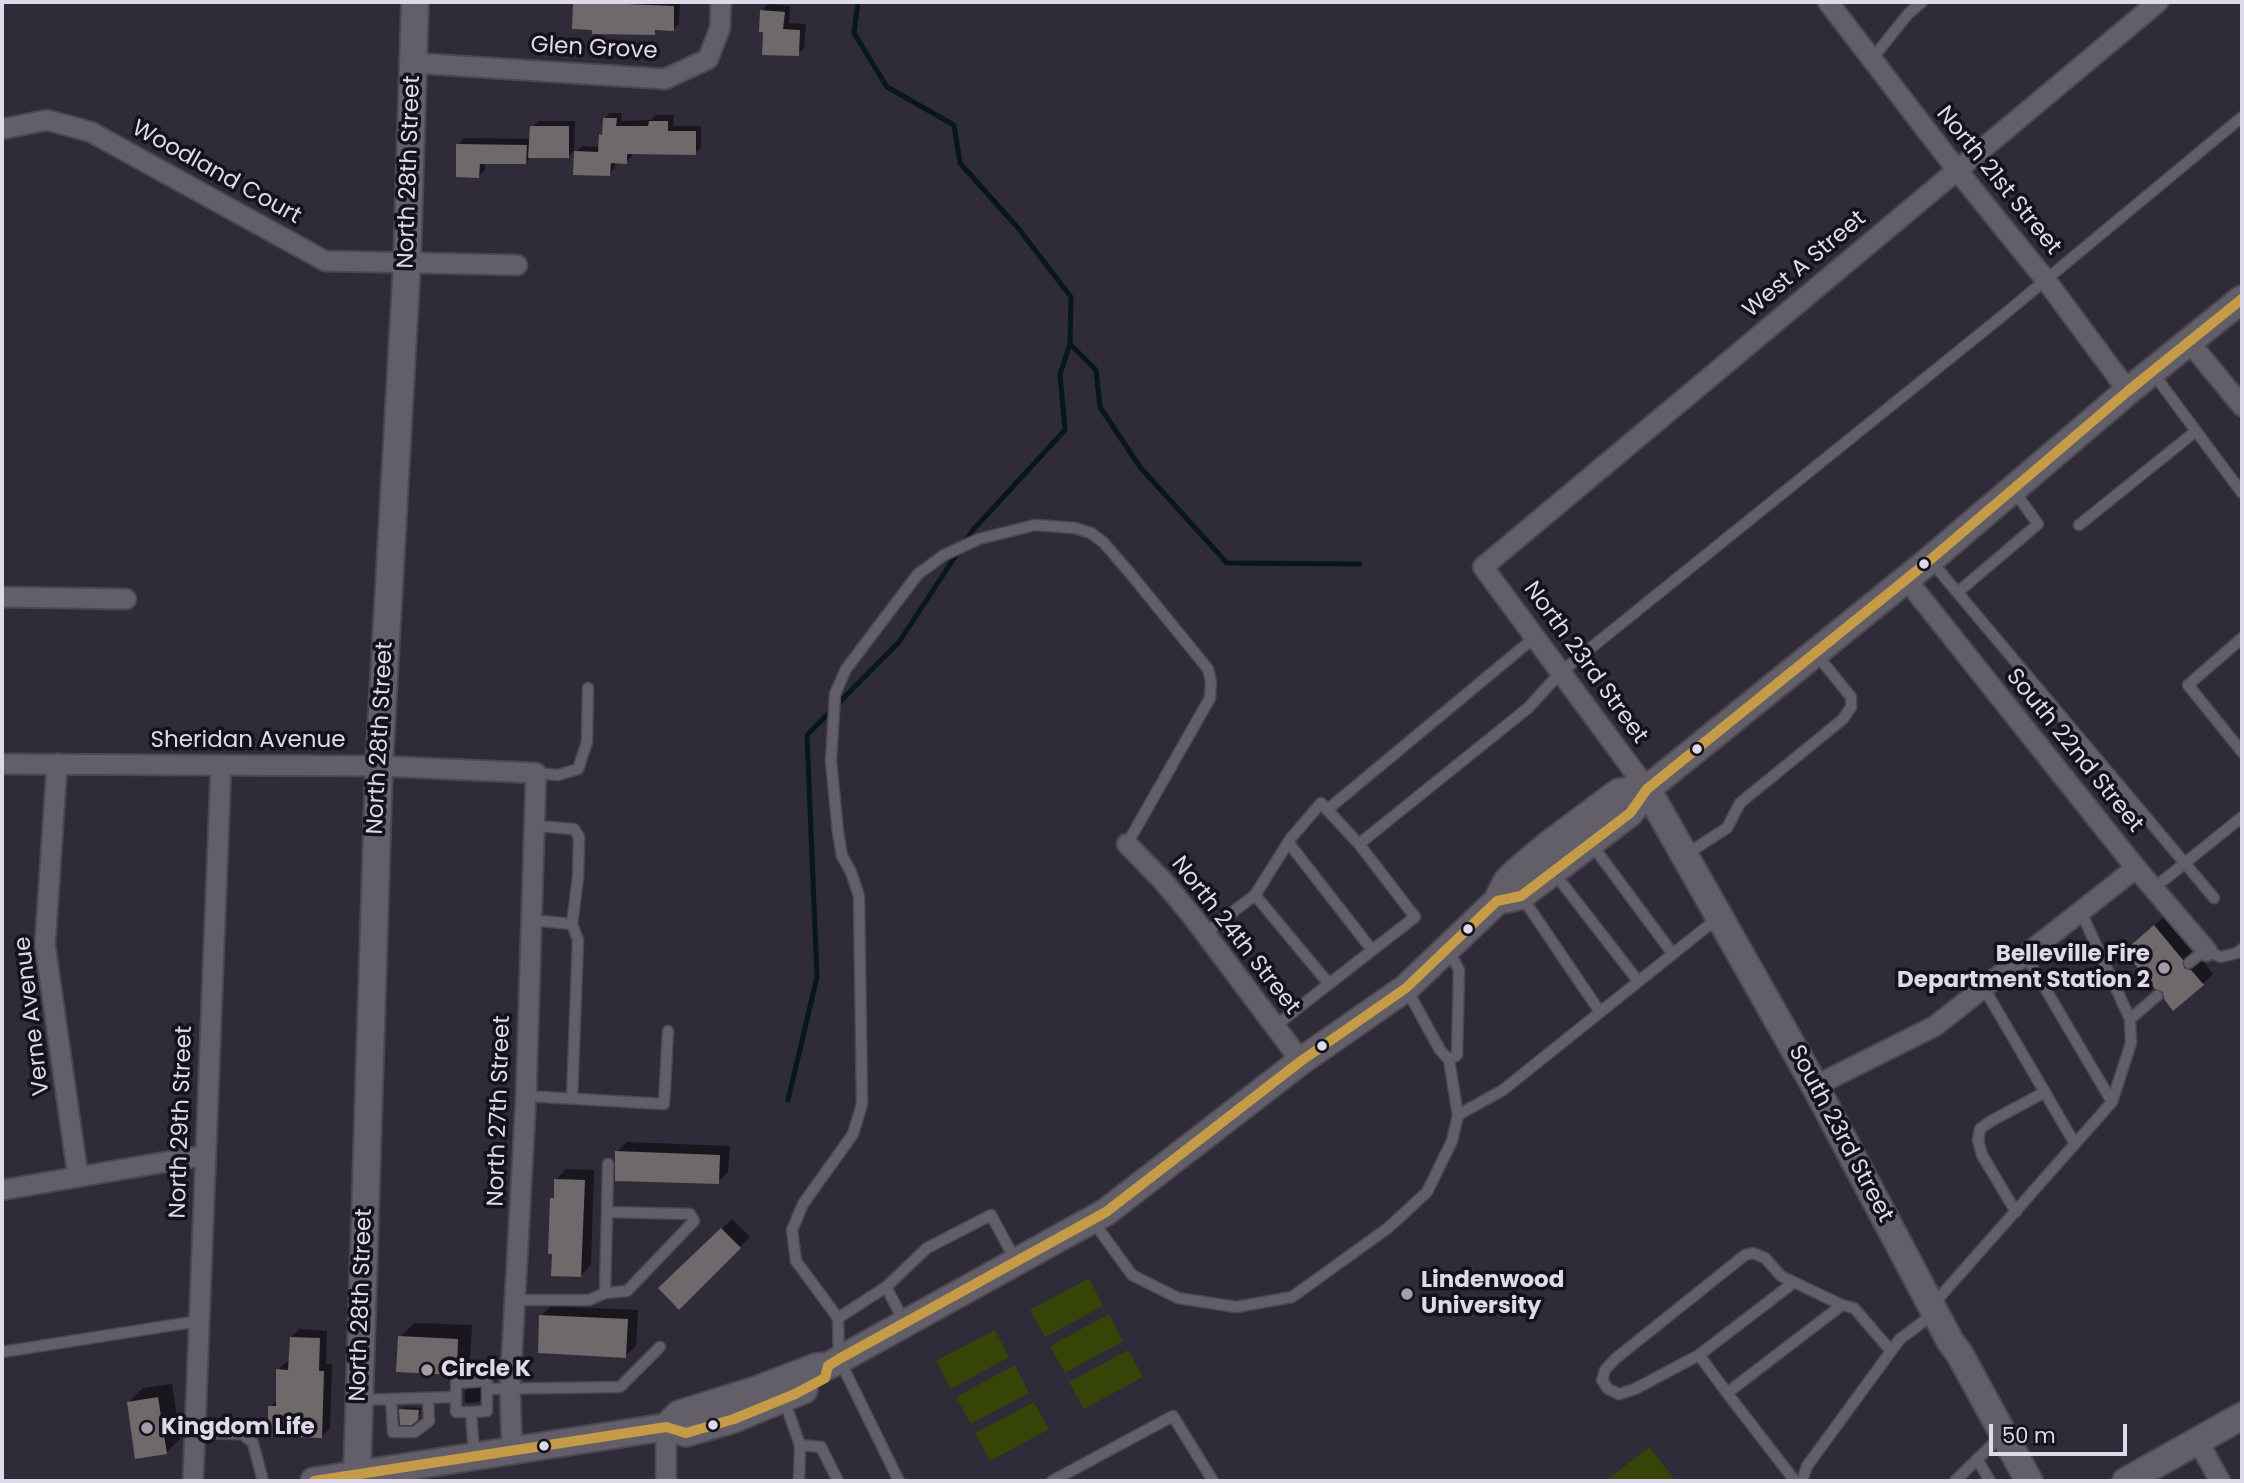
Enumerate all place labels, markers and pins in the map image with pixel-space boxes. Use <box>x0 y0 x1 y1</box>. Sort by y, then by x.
unlabelled marker <box>1917 557 1931 571</box>
unlabelled marker <box>1690 742 1704 756</box>
unlabelled marker <box>1461 922 1475 936</box>
place label: Belleville Fire Department Station 2 <box>1897 941 2150 995</box>
marker: Belleville Fire Department Station 2 <box>2156 960 2172 976</box>
unlabelled marker <box>1315 1039 1329 1053</box>
place label: Lindenwood University <box>1421 1267 1564 1321</box>
marker: Lindenwood University <box>1399 1286 1415 1302</box>
place label: Circle K <box>441 1356 531 1384</box>
marker: Circle K <box>419 1362 435 1378</box>
place label: Kingdom Life <box>161 1414 315 1442</box>
unlabelled marker <box>706 1418 720 1432</box>
marker: Kingdom Life <box>139 1420 155 1436</box>
unlabelled marker <box>537 1439 551 1453</box>

